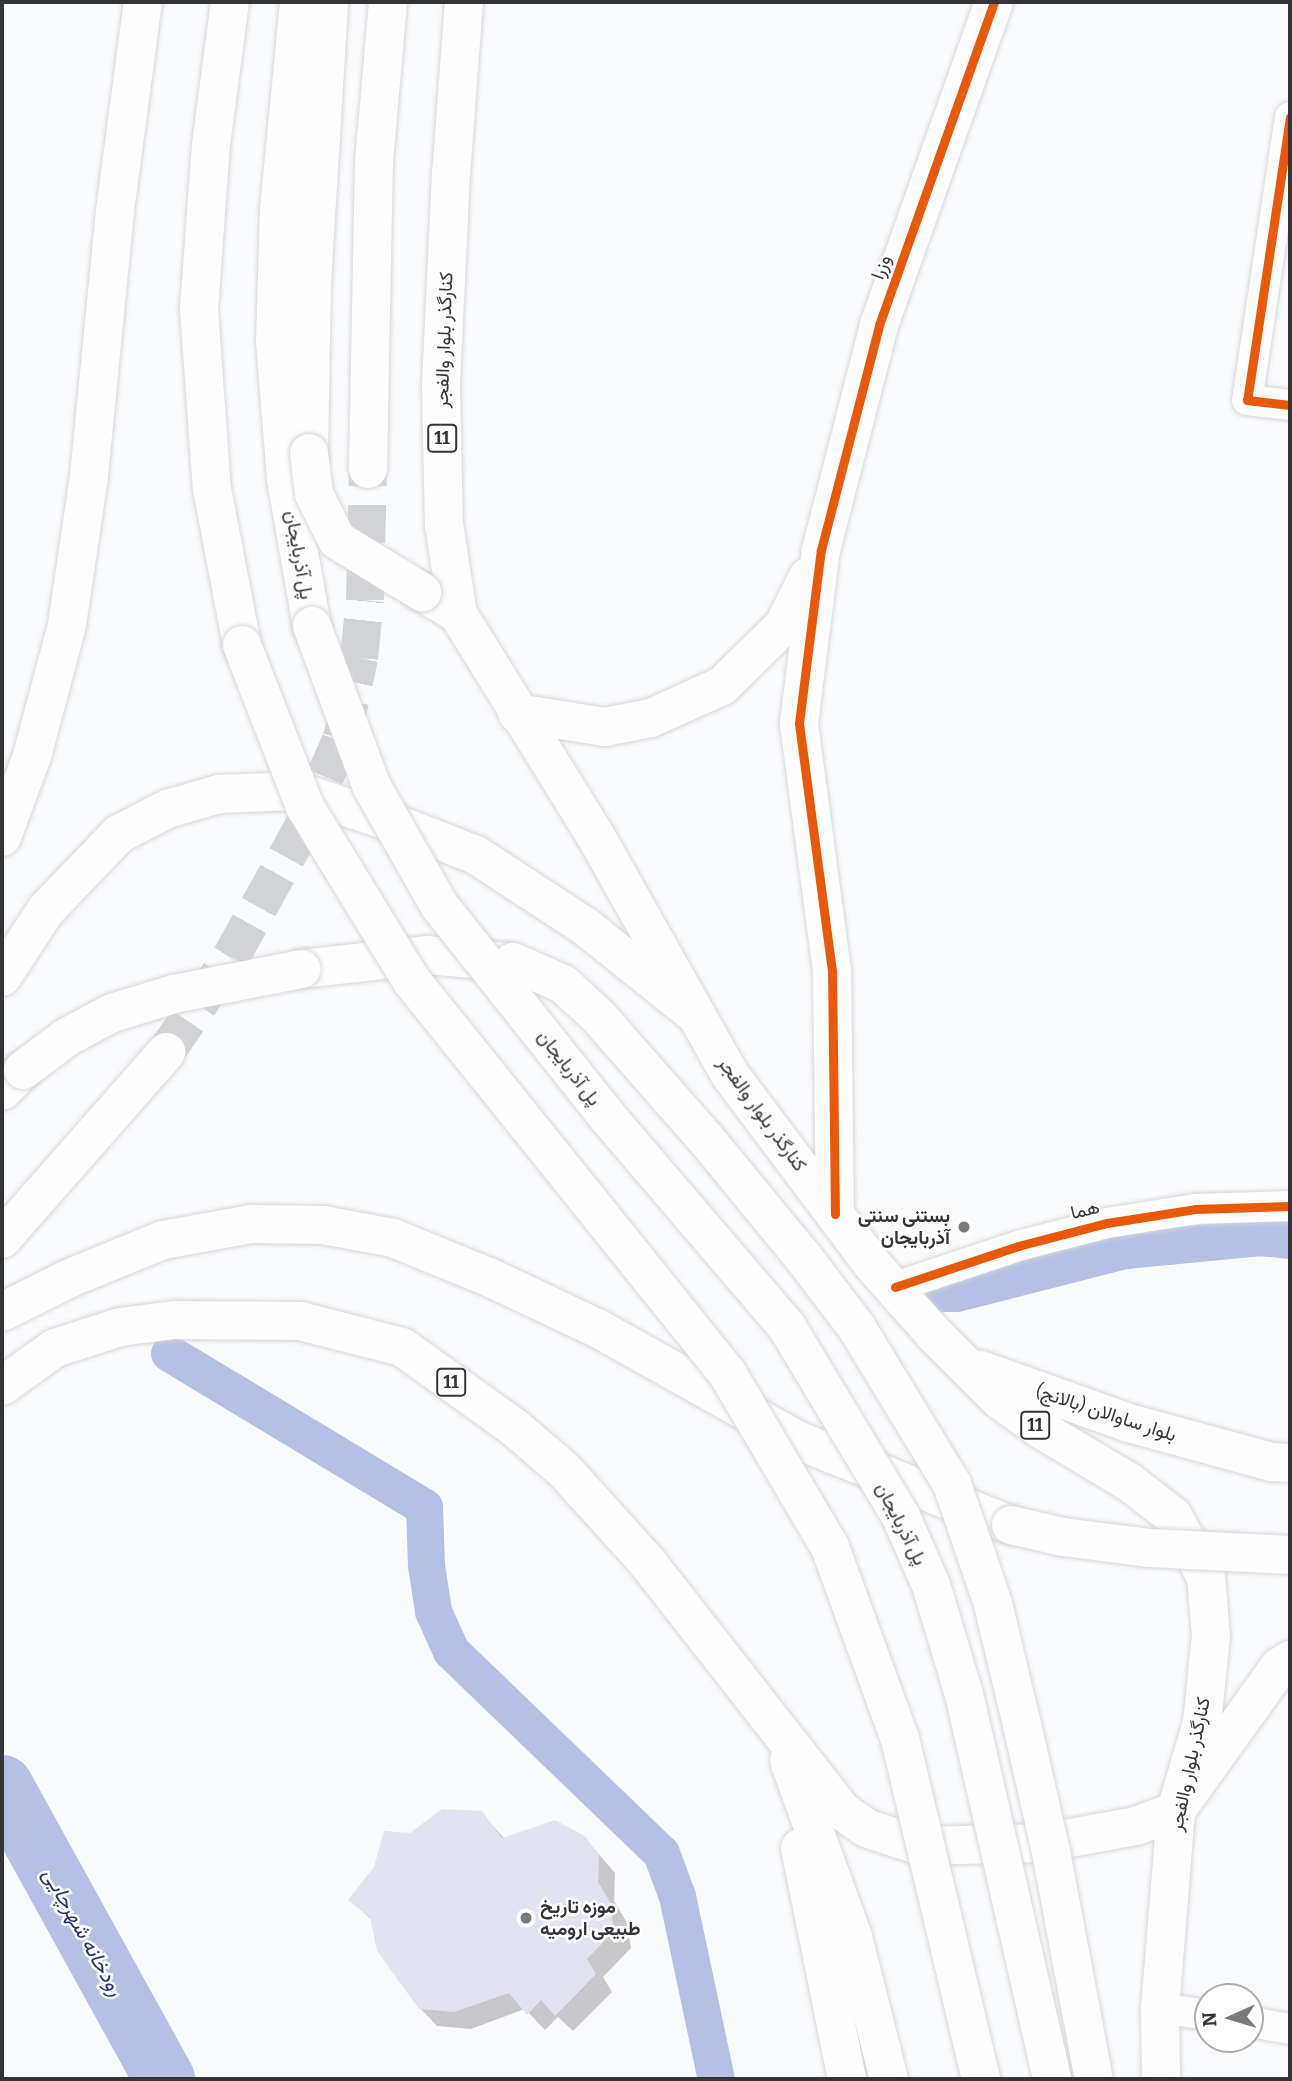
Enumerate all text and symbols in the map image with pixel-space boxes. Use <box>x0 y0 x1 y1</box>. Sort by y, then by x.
street label: وزرا <box>866 252 896 282</box>
street label: کنارگذر بلوار والفجر <box>430 272 458 408</box>
road number: 11 <box>426 424 458 452</box>
street label: پل آذربایجان <box>280 509 318 601</box>
street label: پل آذربایجان <box>532 1026 606 1110</box>
street label: کنارگذر بلوار والفجر <box>713 1052 811 1176</box>
street label: هما <box>1068 1196 1102 1224</box>
place label: بستنی سنتی آذربایجان <box>858 1205 950 1249</box>
marker: بستنی سنتی آذربایجان <box>956 1219 972 1235</box>
road number: 11 <box>435 1367 467 1396</box>
street label: بلوار ساوالان (بالانج) <box>1033 1380 1179 1446</box>
road number: 11 <box>1019 1410 1051 1440</box>
street label: پل آذربایجان <box>870 1479 932 1569</box>
street label: کنارگذر بلوار والفجر <box>1165 1695 1215 1833</box>
water label: رودخانه شهرچایی <box>37 1863 129 2001</box>
place label: موزه تاریخ طبیعی ارومیه <box>540 1896 641 1940</box>
marker: موزه تاریخ طبیعی ارومیه <box>518 1910 534 1926</box>
north arrow <box>1194 1983 1264 2053</box>
text: N <box>1198 2011 1222 2027</box>

